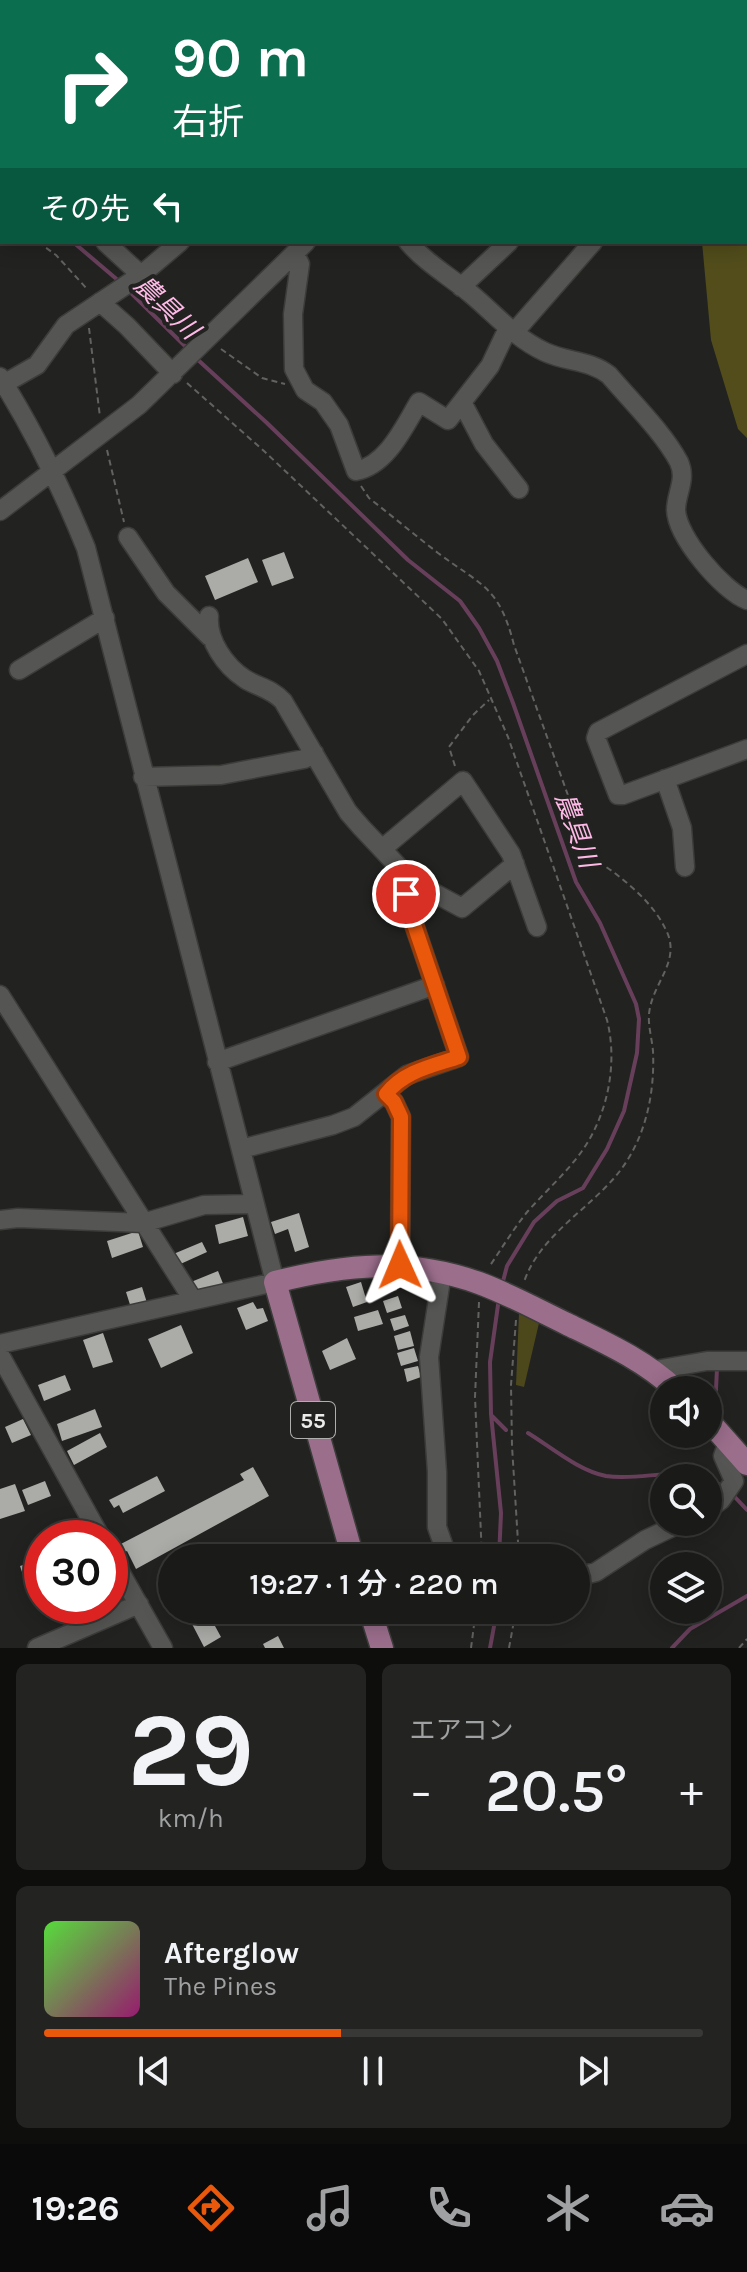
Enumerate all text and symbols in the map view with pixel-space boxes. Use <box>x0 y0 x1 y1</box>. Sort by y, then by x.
text: 90 m <box>172 25 309 90</box>
icon: right <box>40 32 144 136</box>
text: 右折 <box>172 101 244 143</box>
icon: left <box>146 184 190 228</box>
text: その先 <box>40 191 130 227</box>
water label: 農具川 <box>128 269 208 348</box>
water label: 農具川 <box>549 788 605 875</box>
pin <box>372 860 440 928</box>
icon: arrive <box>384 872 428 916</box>
position arrow <box>358 1223 442 1307</box>
map controls <box>650 1376 722 1624</box>
button: sound <box>650 1376 722 1448</box>
road number: 55 <box>291 1402 335 1438</box>
button: search <box>650 1464 722 1536</box>
speed limit sign: 30 <box>24 1520 128 1624</box>
button: layers <box>650 1552 722 1624</box>
text: 19:27 · 1 分 · 220 m <box>249 1566 499 1602</box>
text: 29 <box>128 1690 254 1811</box>
text: エアコン <box>410 1715 514 1746</box>
text: 20.5° <box>485 1756 628 1826</box>
text: − <box>410 1766 433 1817</box>
text: + <box>680 1766 703 1817</box>
text: km/h <box>158 1803 224 1834</box>
text: Afterglow <box>164 1935 299 1971</box>
text: The Pines <box>164 1971 277 2002</box>
icon: previous <box>132 2049 176 2093</box>
icon: pause <box>351 2049 395 2093</box>
icon: next <box>571 2049 615 2093</box>
icon: directions <box>183 2180 239 2236</box>
icon: music <box>302 2180 358 2236</box>
icon: phone <box>421 2180 477 2236</box>
icon: climate <box>540 2180 596 2236</box>
icon: car <box>659 2180 715 2236</box>
text: 19:26 <box>32 2187 120 2229</box>

